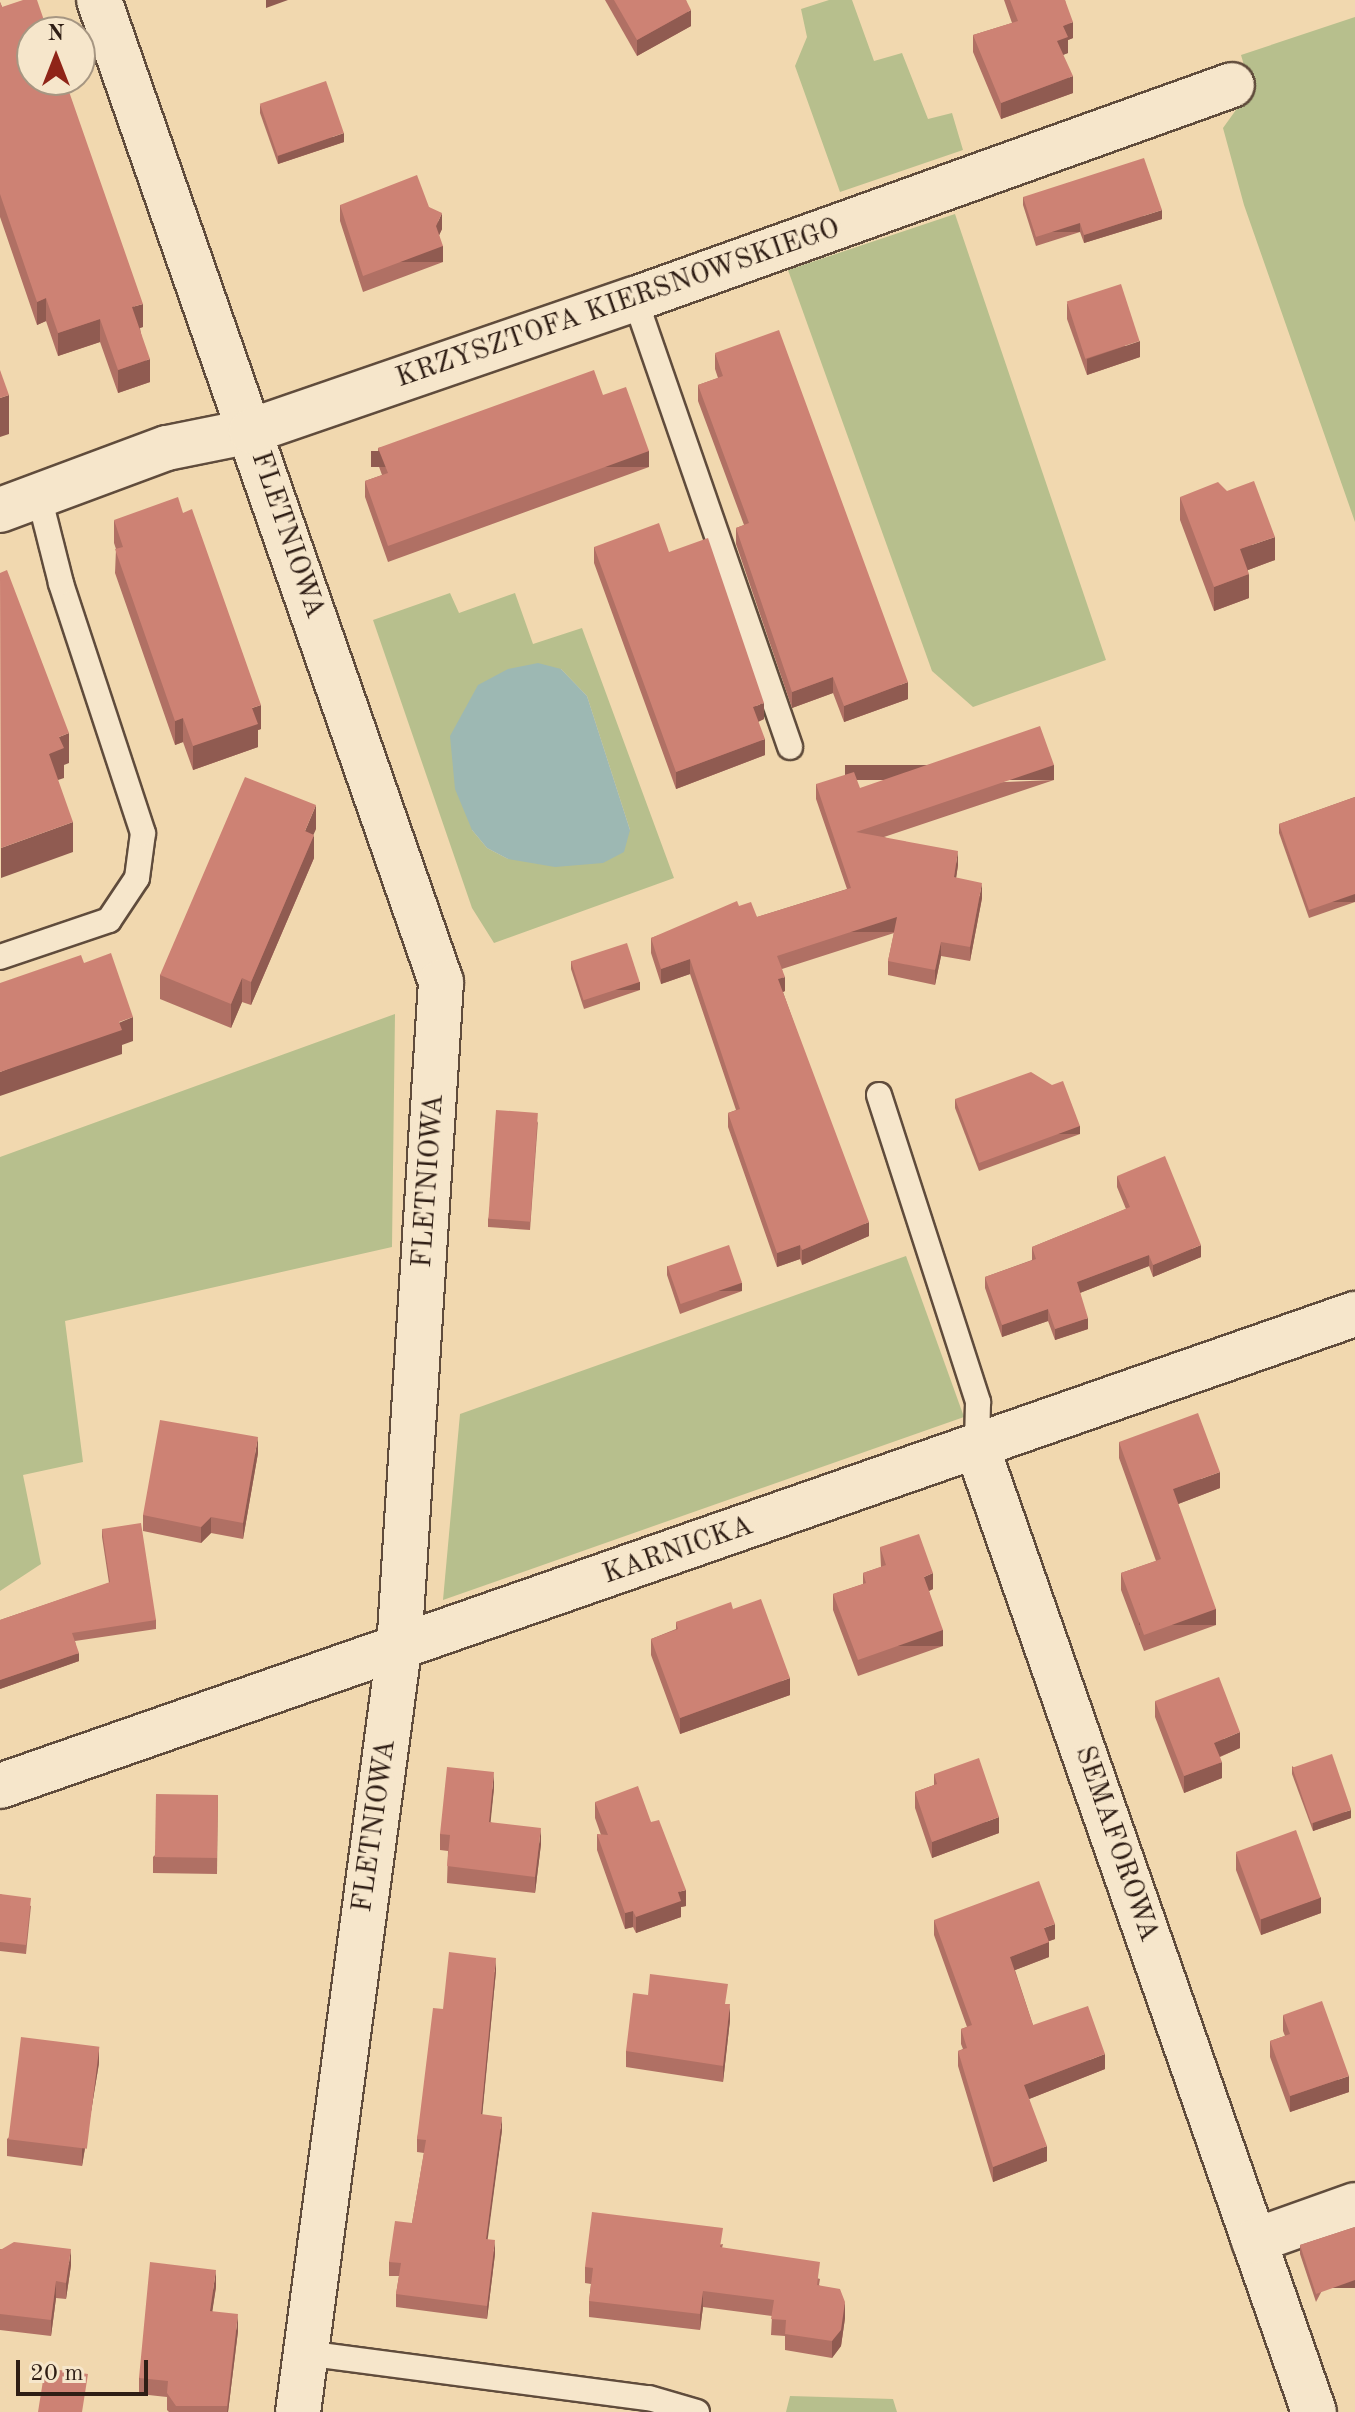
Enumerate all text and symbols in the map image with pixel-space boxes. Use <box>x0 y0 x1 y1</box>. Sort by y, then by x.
north arrow <box>16 16 96 96</box>
text: N <box>48 23 64 45</box>
street label: KRZYSZTOFA KIERSNOWSKIEGO <box>392 212 844 396</box>
street label: FLETNIOWA <box>243 447 331 623</box>
street label: FLETNIOWA <box>406 1093 452 1269</box>
street label: KARNICKA <box>599 1510 757 1592</box>
street label: FLETNIOWA <box>346 1737 404 1915</box>
street label: SEMAFOROWA <box>1067 1742 1165 1946</box>
scale bar <box>20 2344 152 2394</box>
text: 20 m <box>30 2362 84 2386</box>

